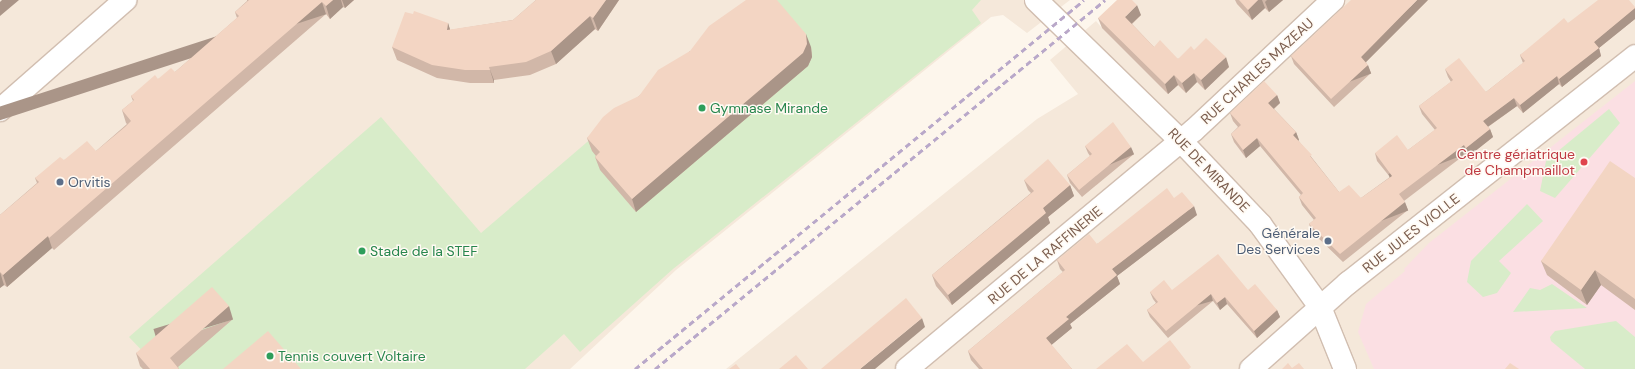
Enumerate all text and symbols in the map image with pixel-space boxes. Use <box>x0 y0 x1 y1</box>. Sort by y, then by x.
street label: RUE CHARLES MAZEAU <box>1197 14 1317 128</box>
place label: Gymnase Mirande <box>710 100 828 116</box>
marker: Gymnase Mirande <box>697 103 707 113</box>
street label: RUE DE MIRANDE <box>1165 125 1253 215</box>
place label: Centre gériatrique de Champmaillot <box>1457 146 1575 178</box>
marker: Centre gériatrique de Champmaillot <box>1578 156 1590 168</box>
place label: Orvitis <box>68 174 111 190</box>
marker: Orvitis <box>55 177 65 187</box>
street label: RUE JULES VIOLLE <box>1359 190 1463 276</box>
street label: RUE DE LA RAFFINERIE <box>985 202 1105 308</box>
place label: Générale Des Services <box>1237 225 1320 258</box>
marker: Générale Des Services <box>1323 236 1333 246</box>
place label: Stade de la STEF <box>370 243 478 259</box>
marker: Stade de la STEF <box>357 246 367 256</box>
place label: Tennis couvert Voltaire <box>278 348 426 364</box>
marker: Tennis couvert Voltaire <box>265 351 275 361</box>

